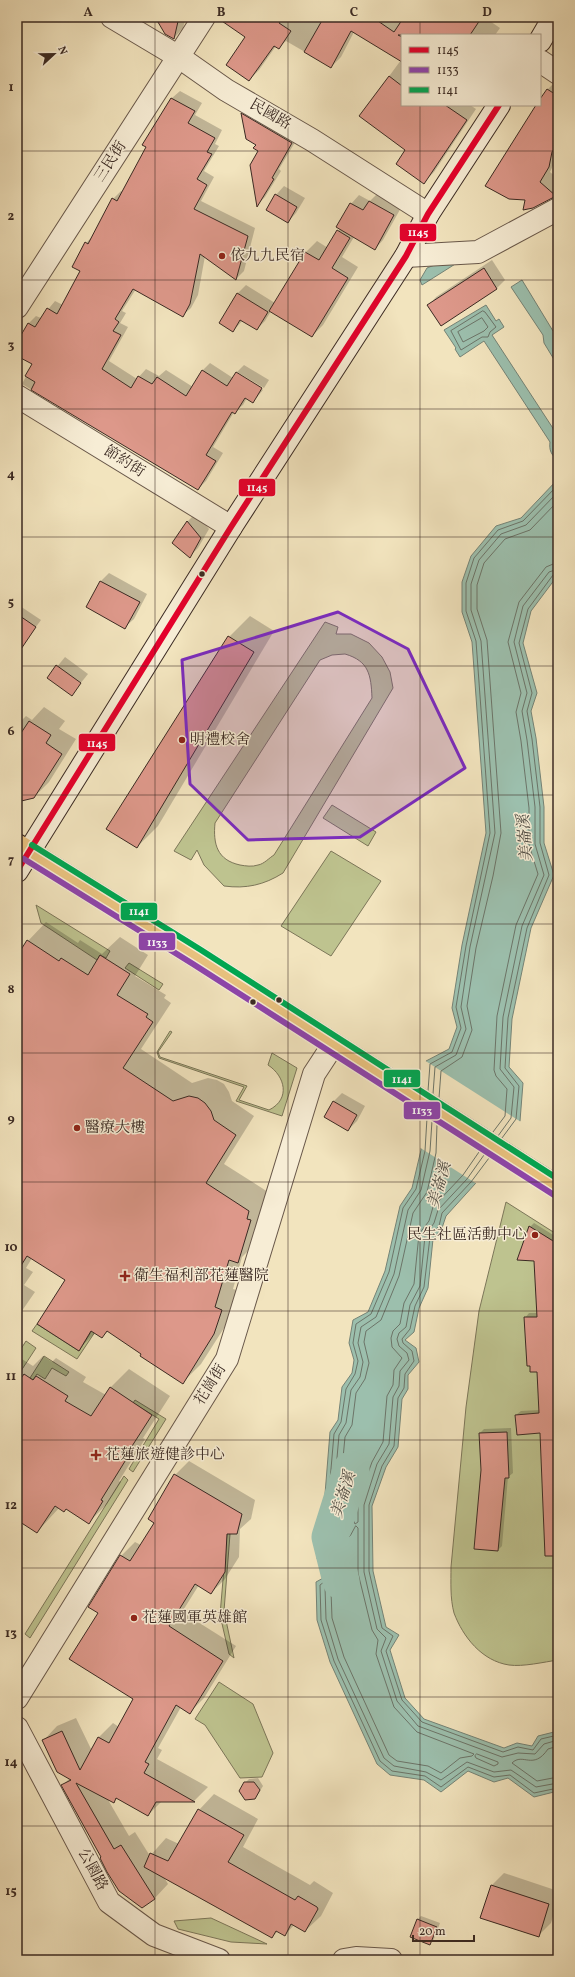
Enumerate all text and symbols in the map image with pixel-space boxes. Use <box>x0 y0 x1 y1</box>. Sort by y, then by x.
text: A <box>83 4 93 22</box>
text: B <box>217 4 226 22</box>
text: C <box>350 4 358 22</box>
text: D <box>482 4 492 22</box>
north arrow <box>34 34 74 74</box>
legend <box>401 34 541 106</box>
text: 1145 <box>437 43 459 59</box>
text: N <box>53 44 70 57</box>
text: 1133 <box>437 63 459 79</box>
text: 1 <box>8 79 14 97</box>
text: 1141 <box>437 83 458 99</box>
street label: 民國路 <box>245 95 295 135</box>
street label: 三民街 <box>90 137 132 187</box>
text: 2 <box>8 208 15 226</box>
line badge: 1145 <box>399 223 437 242</box>
text: 1145 <box>408 226 428 241</box>
place label: 依九九民宿 <box>230 246 305 267</box>
marker: 依九九民宿 <box>217 251 227 261</box>
text: 3 <box>8 337 15 355</box>
street label: 節約街 <box>99 441 149 483</box>
text: 4 <box>7 466 15 484</box>
line badge: 1145 <box>238 478 276 497</box>
text: 1145 <box>247 481 267 496</box>
unlabelled marker <box>197 569 207 579</box>
text: 5 <box>8 594 14 612</box>
text: 6 <box>7 723 15 741</box>
place label: 明禮校舍 <box>190 730 250 751</box>
line badge: 1145 <box>78 733 116 752</box>
marker: 明禮校舍 <box>177 735 187 745</box>
text: 1145 <box>87 737 107 752</box>
water label: 美崙溪 <box>513 811 539 863</box>
text: 7 <box>8 852 14 870</box>
line badge: 1141 <box>120 902 158 921</box>
text: 1141 <box>129 905 149 920</box>
line badge: 1133 <box>138 932 176 951</box>
text: 1133 <box>147 936 167 951</box>
text: 8 <box>7 981 15 999</box>
unlabelled marker <box>274 995 284 1005</box>
unlabelled marker <box>248 997 258 1007</box>
line badge: 1141 <box>383 1069 421 1088</box>
text: 1141 <box>392 1073 412 1088</box>
line badge: 1133 <box>403 1101 441 1120</box>
text: 1133 <box>412 1104 432 1119</box>
text: 9 <box>7 1110 15 1128</box>
place label: 醫療大樓 <box>85 1118 145 1139</box>
marker: 醫療大樓 <box>72 1123 82 1133</box>
water label: 美崙溪 <box>423 1157 458 1211</box>
place label: 民生社區活動中心 <box>407 1225 527 1246</box>
marker: 民生社區活動中心 <box>530 1230 540 1240</box>
text: 10 <box>4 1239 18 1257</box>
place label: 衛生福利部花蓮醫院 <box>134 1266 269 1287</box>
marker: 衛生福利部花蓮醫院 <box>119 1270 131 1282</box>
street label: 花崗街 <box>190 1360 232 1410</box>
text: 11 <box>6 1368 16 1386</box>
place label: 花蓮旅遊健診中心 <box>105 1445 225 1466</box>
marker: 花蓮旅遊健診中心 <box>90 1449 102 1461</box>
water label: 美崙溪 <box>326 1467 362 1521</box>
text: 12 <box>5 1497 17 1515</box>
place label: 花蓮國軍英雄館 <box>142 1608 247 1629</box>
marker: 花蓮國軍英雄館 <box>129 1613 139 1623</box>
text: 13 <box>5 1625 17 1643</box>
text: 14 <box>4 1754 18 1772</box>
street label: 公園路 <box>72 1845 112 1895</box>
text: 15 <box>5 1883 17 1901</box>
scale bar <box>413 1917 474 1943</box>
text: 20 m <box>419 1924 446 1940</box>

